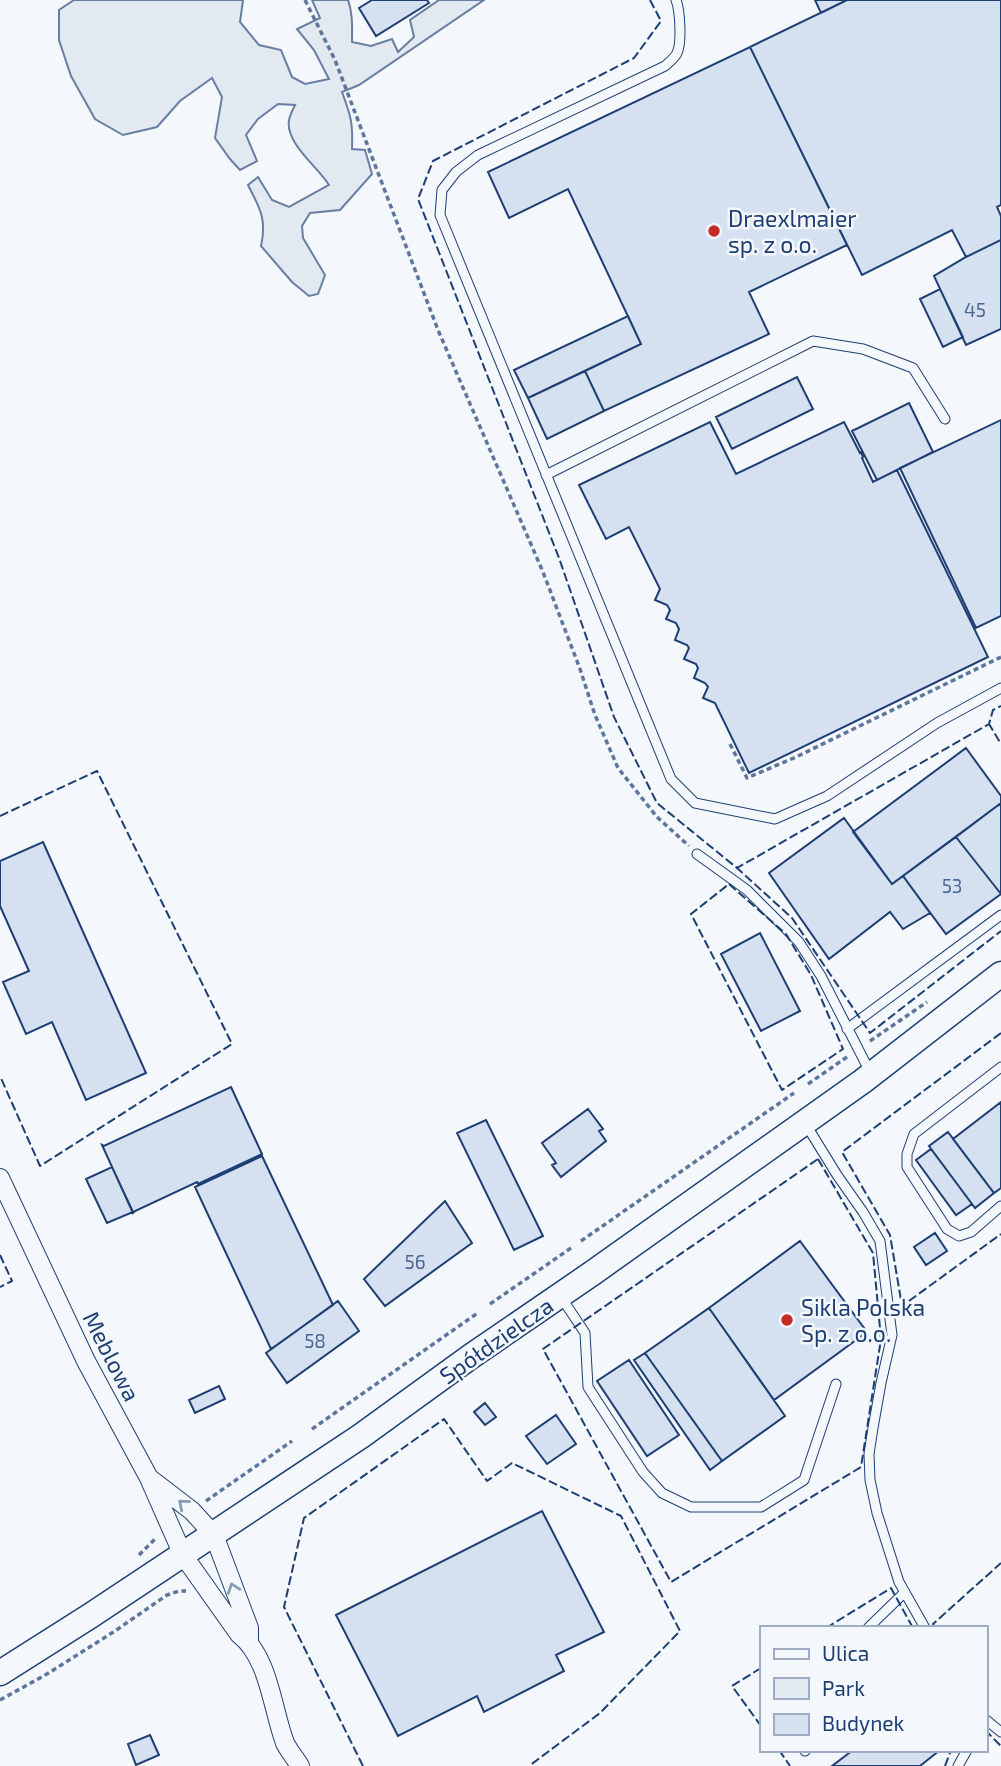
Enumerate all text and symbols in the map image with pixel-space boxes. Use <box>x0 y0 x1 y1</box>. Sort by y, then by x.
place label: Draexlmaier sp. z o.o. <box>728 204 857 258</box>
marker: Draexlmaier sp. z o.o. <box>706 223 722 239</box>
house number: 45 <box>964 298 986 321</box>
house number: 53 <box>942 874 962 897</box>
house number: 56 <box>404 1250 426 1273</box>
street label: Spółdzielcza <box>434 1291 558 1389</box>
place label: Sikla Polska Sp. z o.o. <box>801 1293 925 1347</box>
street label: Meblowa <box>78 1306 146 1406</box>
marker: Sikla Polska Sp. z o.o. <box>779 1312 795 1328</box>
house number: 58 <box>304 1329 326 1352</box>
one-way arrow <box>179 1500 192 1512</box>
one-way arrow <box>227 1582 241 1594</box>
legend <box>760 1626 987 1752</box>
text: Ulica <box>822 1640 869 1665</box>
text: Park <box>822 1675 865 1700</box>
text: Budynek <box>822 1710 905 1735</box>

